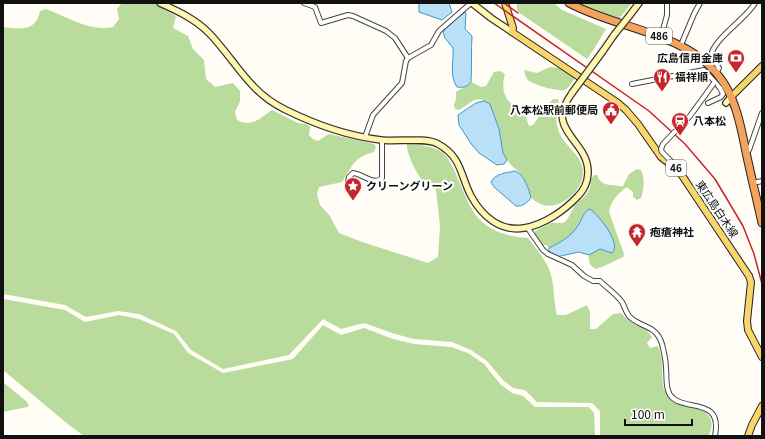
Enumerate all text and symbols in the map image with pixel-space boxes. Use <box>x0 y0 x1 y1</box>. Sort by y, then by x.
road number: 486 <box>646 28 672 44</box>
bank icon: 広島信用金庫 <box>726 48 746 73</box>
place label: 広島信用金庫 <box>657 49 723 65</box>
restaurant icon: 福祥順 <box>652 67 672 92</box>
place label: 福祥順 <box>675 68 708 84</box>
public building icon: 八本松駅前郵便局 <box>601 100 621 125</box>
place label: 八本松駅前郵便局 <box>510 101 598 117</box>
station icon: 八本松 <box>670 111 690 136</box>
place label: 八本松 <box>693 112 726 128</box>
road number: 46 <box>666 160 686 176</box>
place icon: クリーングリーン <box>343 176 363 201</box>
place label: クリーングリーン <box>366 177 453 193</box>
street label: 東広島白木線 <box>693 177 743 240</box>
temple icon: 疱瘡神社 <box>627 222 647 247</box>
place label: 疱瘡神社 <box>650 223 694 239</box>
scale bar <box>625 401 692 427</box>
text: 100 m <box>631 405 665 422</box>

